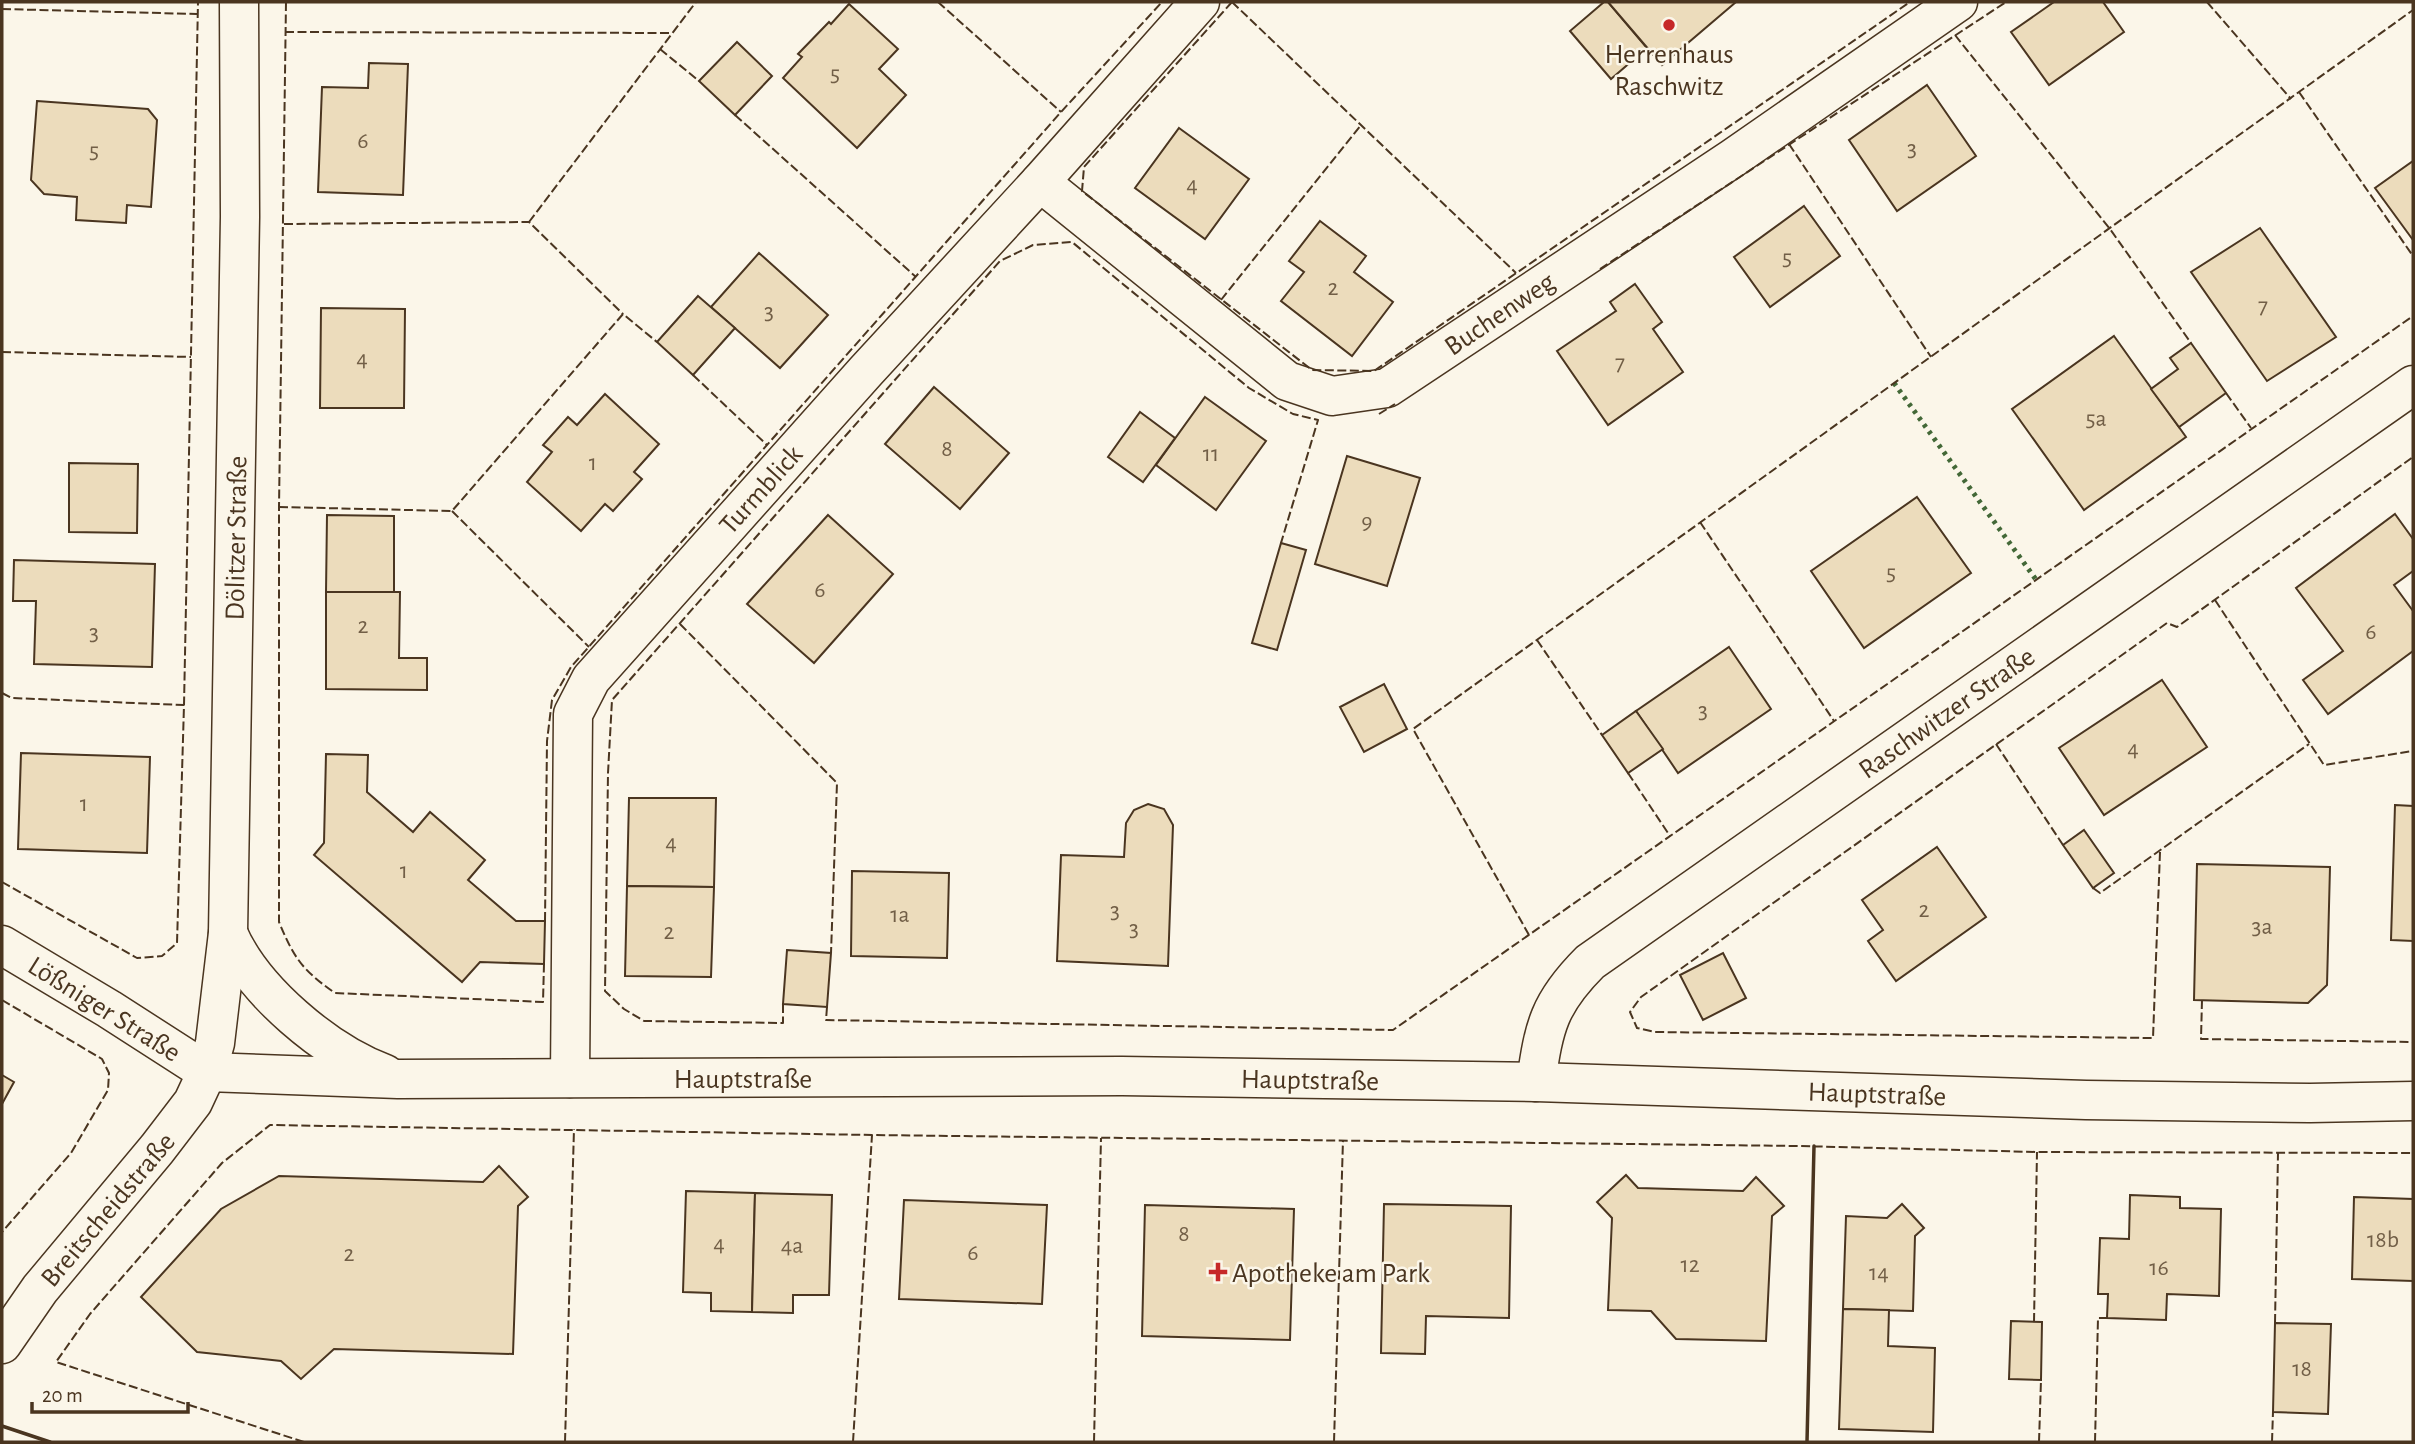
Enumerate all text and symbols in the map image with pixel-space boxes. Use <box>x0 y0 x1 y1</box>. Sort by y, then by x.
marker: Herrenhaus Raschwitz <box>1661 17 1677 33</box>
place label: Herrenhaus Raschwitz <box>1604 41 1734 101</box>
house number: 5 <box>830 62 840 86</box>
house number: 6 <box>357 129 369 153</box>
house number: 3 <box>1907 137 1917 161</box>
house number: 5 <box>89 139 99 163</box>
house number: 4 <box>1186 173 1198 197</box>
house number: 5 <box>1782 246 1792 270</box>
street label: Buchenweg <box>1440 268 1561 362</box>
house number: 2 <box>1328 276 1339 300</box>
house number: 7 <box>2258 294 2268 318</box>
house number: 3 <box>764 300 774 324</box>
house number: 4 <box>356 347 368 371</box>
house number: 7 <box>1615 351 1625 375</box>
house number: 5a <box>2085 407 2107 431</box>
house number: 8 <box>941 437 953 461</box>
street label: Turmblick <box>715 440 808 540</box>
house number: 11 <box>1203 442 1219 466</box>
house number: 1 <box>589 451 597 475</box>
street label: Dölitzer Straße <box>222 456 252 620</box>
house number: 9 <box>1361 510 1373 534</box>
house number: 5 <box>1886 561 1896 585</box>
house number: 6 <box>814 578 826 602</box>
house number: 2 <box>358 614 369 638</box>
house number: 6 <box>2365 620 2377 644</box>
house number: 3 <box>89 621 99 645</box>
street label: Raschwitzer Straße <box>1854 643 2040 785</box>
house number: 3 <box>1698 699 1708 723</box>
house number: 4 <box>2127 737 2139 761</box>
house number: 1 <box>80 792 88 816</box>
house number: 4 <box>665 831 677 855</box>
house number: 1 <box>400 859 408 883</box>
house number: 2 <box>1919 898 1930 922</box>
house number: 3 <box>1110 899 1120 923</box>
house number: 1a <box>890 903 910 927</box>
house number: 3a <box>2252 915 2272 939</box>
house number: 3 <box>1129 917 1139 941</box>
house number: 2 <box>664 920 675 944</box>
street label: Lößniger Straße <box>23 952 185 1068</box>
street label: Hauptstraße <box>674 1066 812 1094</box>
street label: Hauptstraße <box>1241 1066 1379 1096</box>
street label: Hauptstraße <box>1807 1079 1947 1111</box>
street label: Breitscheidstraße <box>36 1128 181 1293</box>
house number: 8 <box>1178 1222 1190 1246</box>
house number: 18b <box>2367 1228 2399 1252</box>
house number: 4 <box>713 1232 725 1256</box>
house number: 4a <box>781 1234 803 1258</box>
house number: 6 <box>967 1241 979 1265</box>
house number: 2 <box>344 1242 355 1266</box>
house number: 12 <box>1680 1253 1700 1277</box>
house number: 16 <box>2149 1256 2169 1280</box>
place label: Apotheke am Park <box>1232 1260 1430 1288</box>
house number: 14 <box>1869 1261 1889 1285</box>
marker: Apotheke am Park <box>1210 1264 1226 1280</box>
house number: 18 <box>2292 1357 2312 1381</box>
scale bar <box>32 1370 187 1414</box>
text: 20 m <box>42 1385 83 1406</box>

